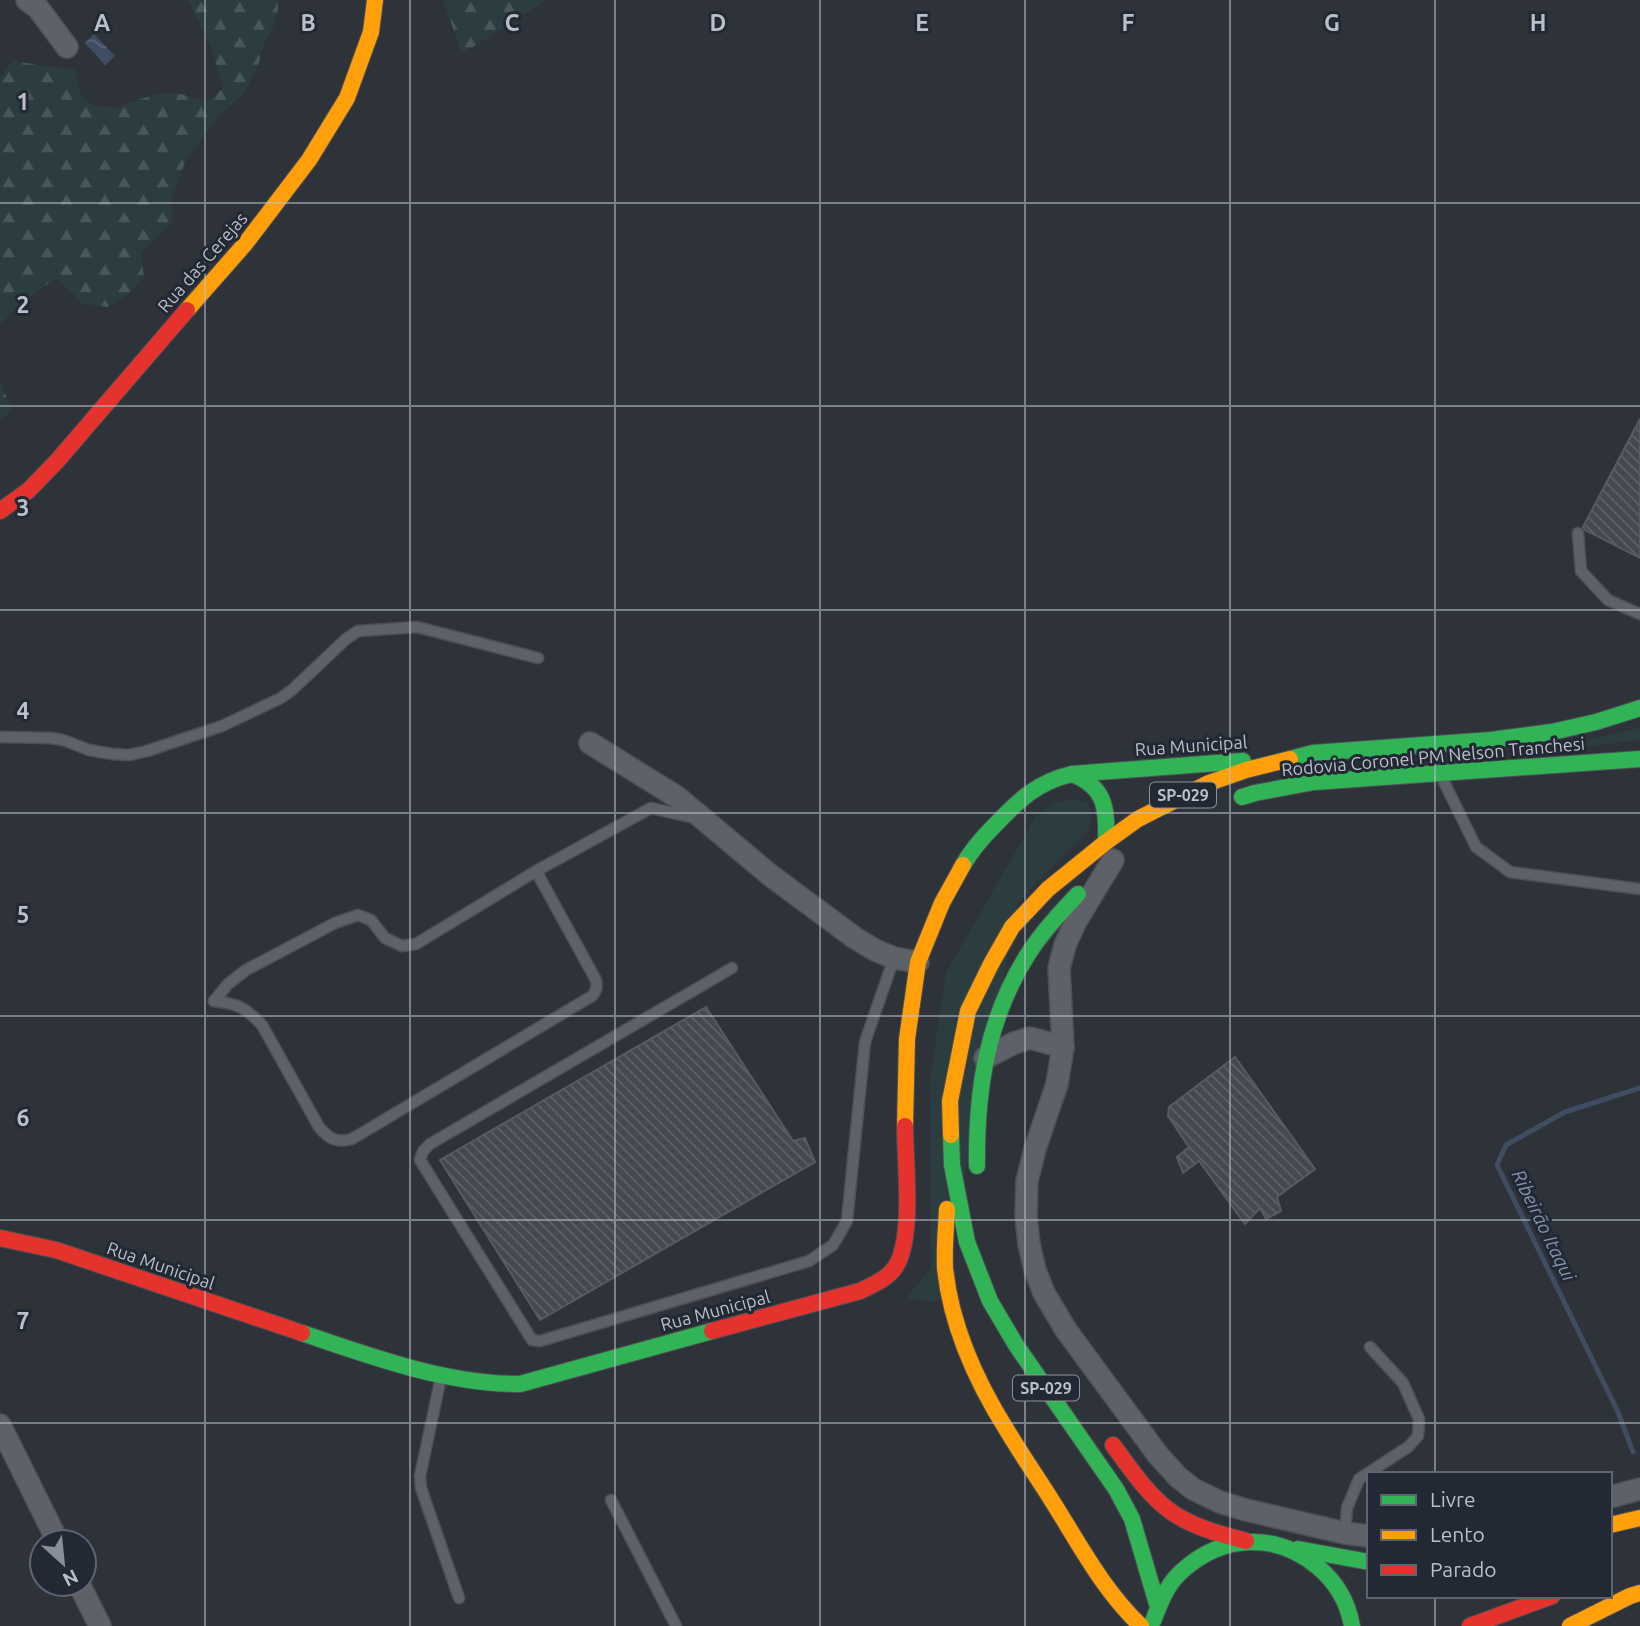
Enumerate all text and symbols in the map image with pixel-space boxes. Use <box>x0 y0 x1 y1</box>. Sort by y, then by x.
text: A <box>94 10 110 35</box>
text: B <box>300 10 316 35</box>
text: C <box>505 10 520 35</box>
text: D <box>710 10 726 35</box>
text: E <box>915 10 929 35</box>
text: F <box>1122 10 1135 35</box>
text: G <box>1324 10 1340 35</box>
text: H <box>1530 10 1546 35</box>
text: 1 <box>17 89 29 114</box>
street label: Rua das Cerejas <box>153 208 251 316</box>
text: 2 <box>17 292 29 317</box>
text: 3 <box>17 495 29 520</box>
text: 4 <box>17 698 30 723</box>
street label: Rua Municipal <box>1134 731 1248 759</box>
street label: Rodovia Coronel PM Nelson Tranchesi <box>1280 733 1586 779</box>
road number: SP-029 <box>1150 782 1216 808</box>
text: 5 <box>17 902 29 927</box>
text: 6 <box>17 1105 30 1130</box>
water label: Ribeirão Itaqui <box>1508 1166 1581 1285</box>
street label: Rua Municipal <box>104 1237 218 1293</box>
street label: Rua Municipal <box>658 1286 772 1334</box>
text: 7 <box>17 1308 29 1333</box>
road number: SP-029 <box>1013 1376 1079 1400</box>
legend <box>1367 1472 1612 1598</box>
text: Livre <box>1430 1487 1476 1511</box>
text: Lento <box>1430 1522 1485 1546</box>
north arrow <box>28 1528 98 1598</box>
text: Parado <box>1430 1557 1496 1581</box>
text: N <box>59 1565 82 1591</box>

